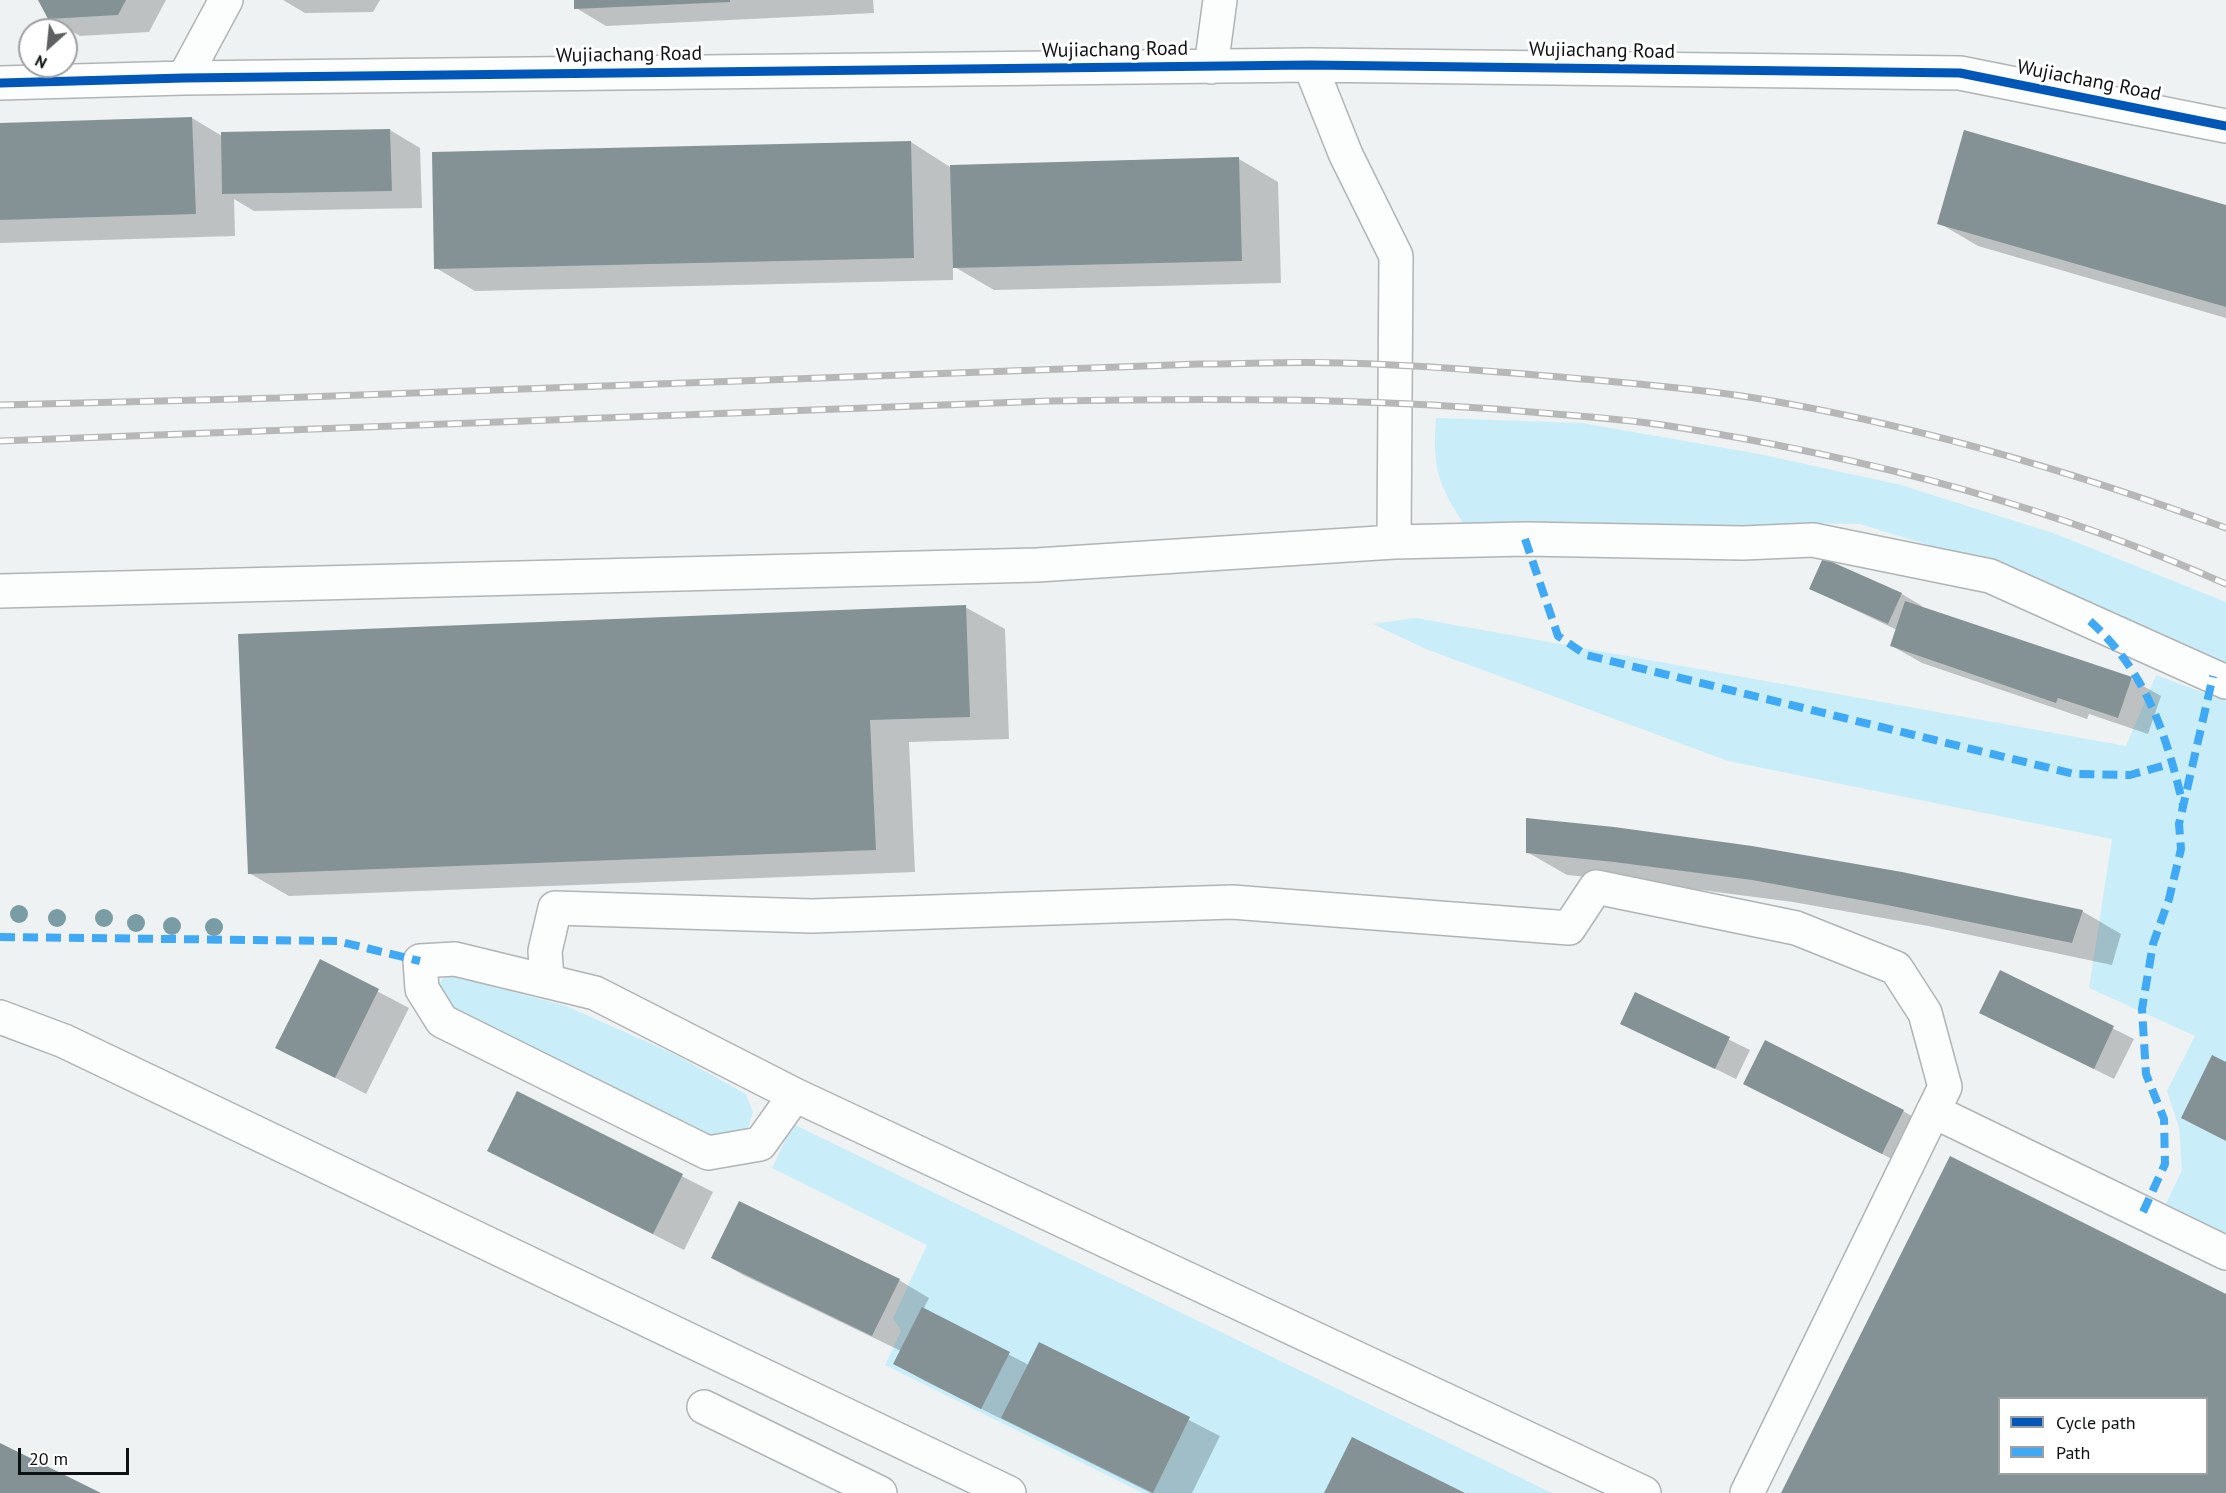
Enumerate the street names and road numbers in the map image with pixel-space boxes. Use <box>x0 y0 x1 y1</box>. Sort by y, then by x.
street label: Wujiachang Road <box>1042 37 1188 63</box>
street label: Wujiachang Road <box>1529 38 1675 64</box>
street label: Wujiachang Road <box>556 42 702 68</box>
street label: Wujiachang Road <box>2015 55 2163 107</box>

